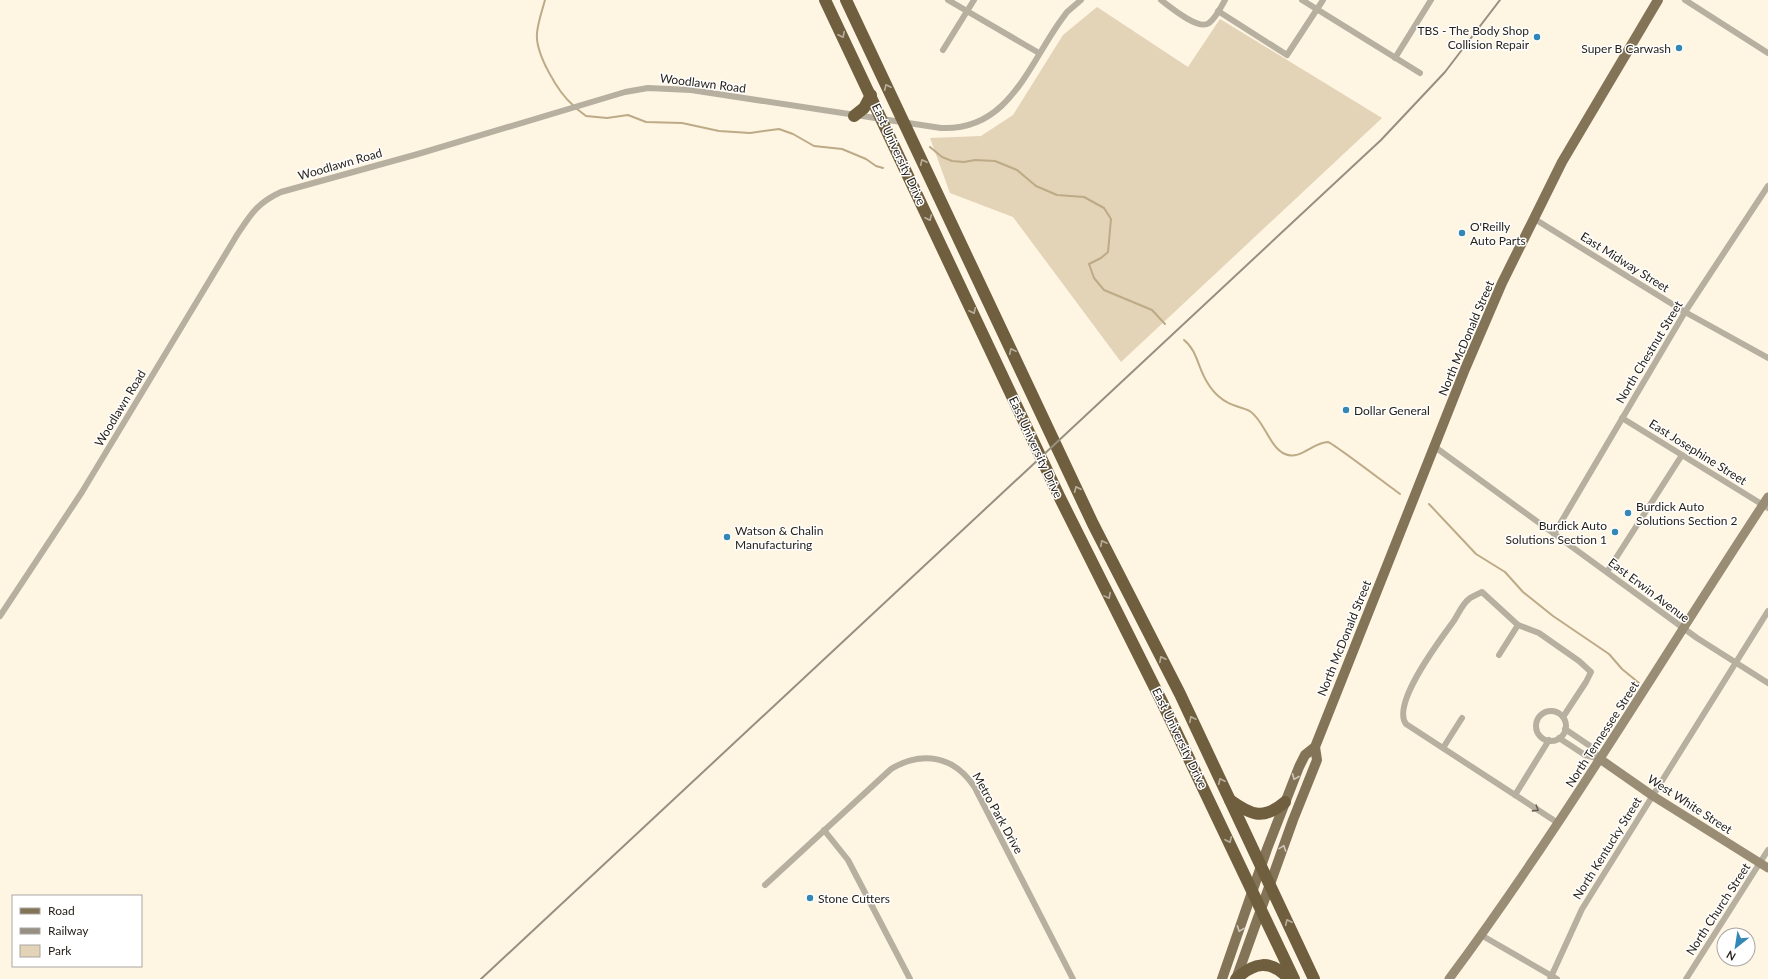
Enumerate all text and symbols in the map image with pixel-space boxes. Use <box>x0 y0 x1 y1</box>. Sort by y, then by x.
place label: TBS - The Body Shop Collision Repair <box>1418 23 1530 52</box>
one-way arrow <box>837 31 845 38</box>
marker: TBS - The Body Shop Collision Repair <box>1532 32 1542 42</box>
place label: Super B Carwash <box>1581 41 1671 56</box>
marker: Super B Carwash <box>1674 43 1684 53</box>
street label: Woodlawn Road <box>659 70 747 96</box>
one-way arrow <box>884 84 892 92</box>
street label: East University Drive <box>869 101 929 207</box>
street label: Woodlawn Road <box>296 145 384 183</box>
one-way arrow <box>920 158 928 166</box>
one-way arrow <box>924 214 932 221</box>
place label: O'Reilly Auto Parts <box>1470 219 1526 248</box>
marker: O'Reilly Auto Parts <box>1457 228 1467 238</box>
street label: East Midway Street <box>1578 229 1673 296</box>
street label: North McDonald Street <box>1435 278 1497 398</box>
street label: North Chestnut Street <box>1612 297 1686 406</box>
one-way arrow <box>968 307 976 314</box>
one-way arrow <box>1009 348 1017 356</box>
street label: Woodlawn Road <box>91 367 149 449</box>
street label: East University Drive <box>1006 394 1066 500</box>
place label: Dollar General <box>1354 403 1430 418</box>
marker: Dollar General <box>1341 405 1351 415</box>
street label: East Josephine Street <box>1646 416 1750 488</box>
one-way arrow <box>1074 486 1082 493</box>
place label: Burdick Auto Solutions Section 2 <box>1636 499 1737 528</box>
marker: Burdick Auto Solutions Section 2 <box>1623 508 1633 518</box>
place label: Burdick Auto Solutions Section 1 <box>1506 518 1607 547</box>
place label: Watson & Chalin Manufacturing <box>735 523 823 552</box>
marker: Burdick Auto Solutions Section 1 <box>1610 527 1620 537</box>
marker: Watson & Chalin Manufacturing <box>722 532 732 542</box>
one-way arrow <box>1100 540 1108 547</box>
street label: East Erwin Avenue <box>1605 555 1693 625</box>
street label: North McDonald Street <box>1314 577 1374 698</box>
one-way arrow <box>1104 592 1111 599</box>
one-way arrow <box>1159 656 1167 663</box>
street label: North Tennessee Street <box>1562 678 1642 790</box>
street label: East University Drive <box>1149 685 1211 791</box>
one-way arrow <box>1189 715 1197 723</box>
street label: Metro Park Drive <box>969 770 1027 856</box>
street label: West White Street <box>1645 771 1736 837</box>
one-way arrow <box>1292 773 1300 780</box>
one-way arrow <box>1218 778 1226 786</box>
street label: North Kentucky Street <box>1569 793 1645 902</box>
one-way arrow <box>1532 804 1539 812</box>
one-way arrow <box>1224 836 1232 844</box>
one-way arrow <box>1278 845 1286 852</box>
street label: North Church Street <box>1683 860 1753 958</box>
place label: Stone Cutters <box>818 891 890 906</box>
marker: Stone Cutters <box>805 893 815 903</box>
legend <box>12 895 142 967</box>
text: Road <box>48 903 75 918</box>
one-way arrow <box>1285 919 1293 927</box>
text: Railway <box>48 923 89 938</box>
one-way arrow <box>1236 925 1244 932</box>
north arrow <box>1716 927 1756 967</box>
text: Park <box>48 943 72 958</box>

